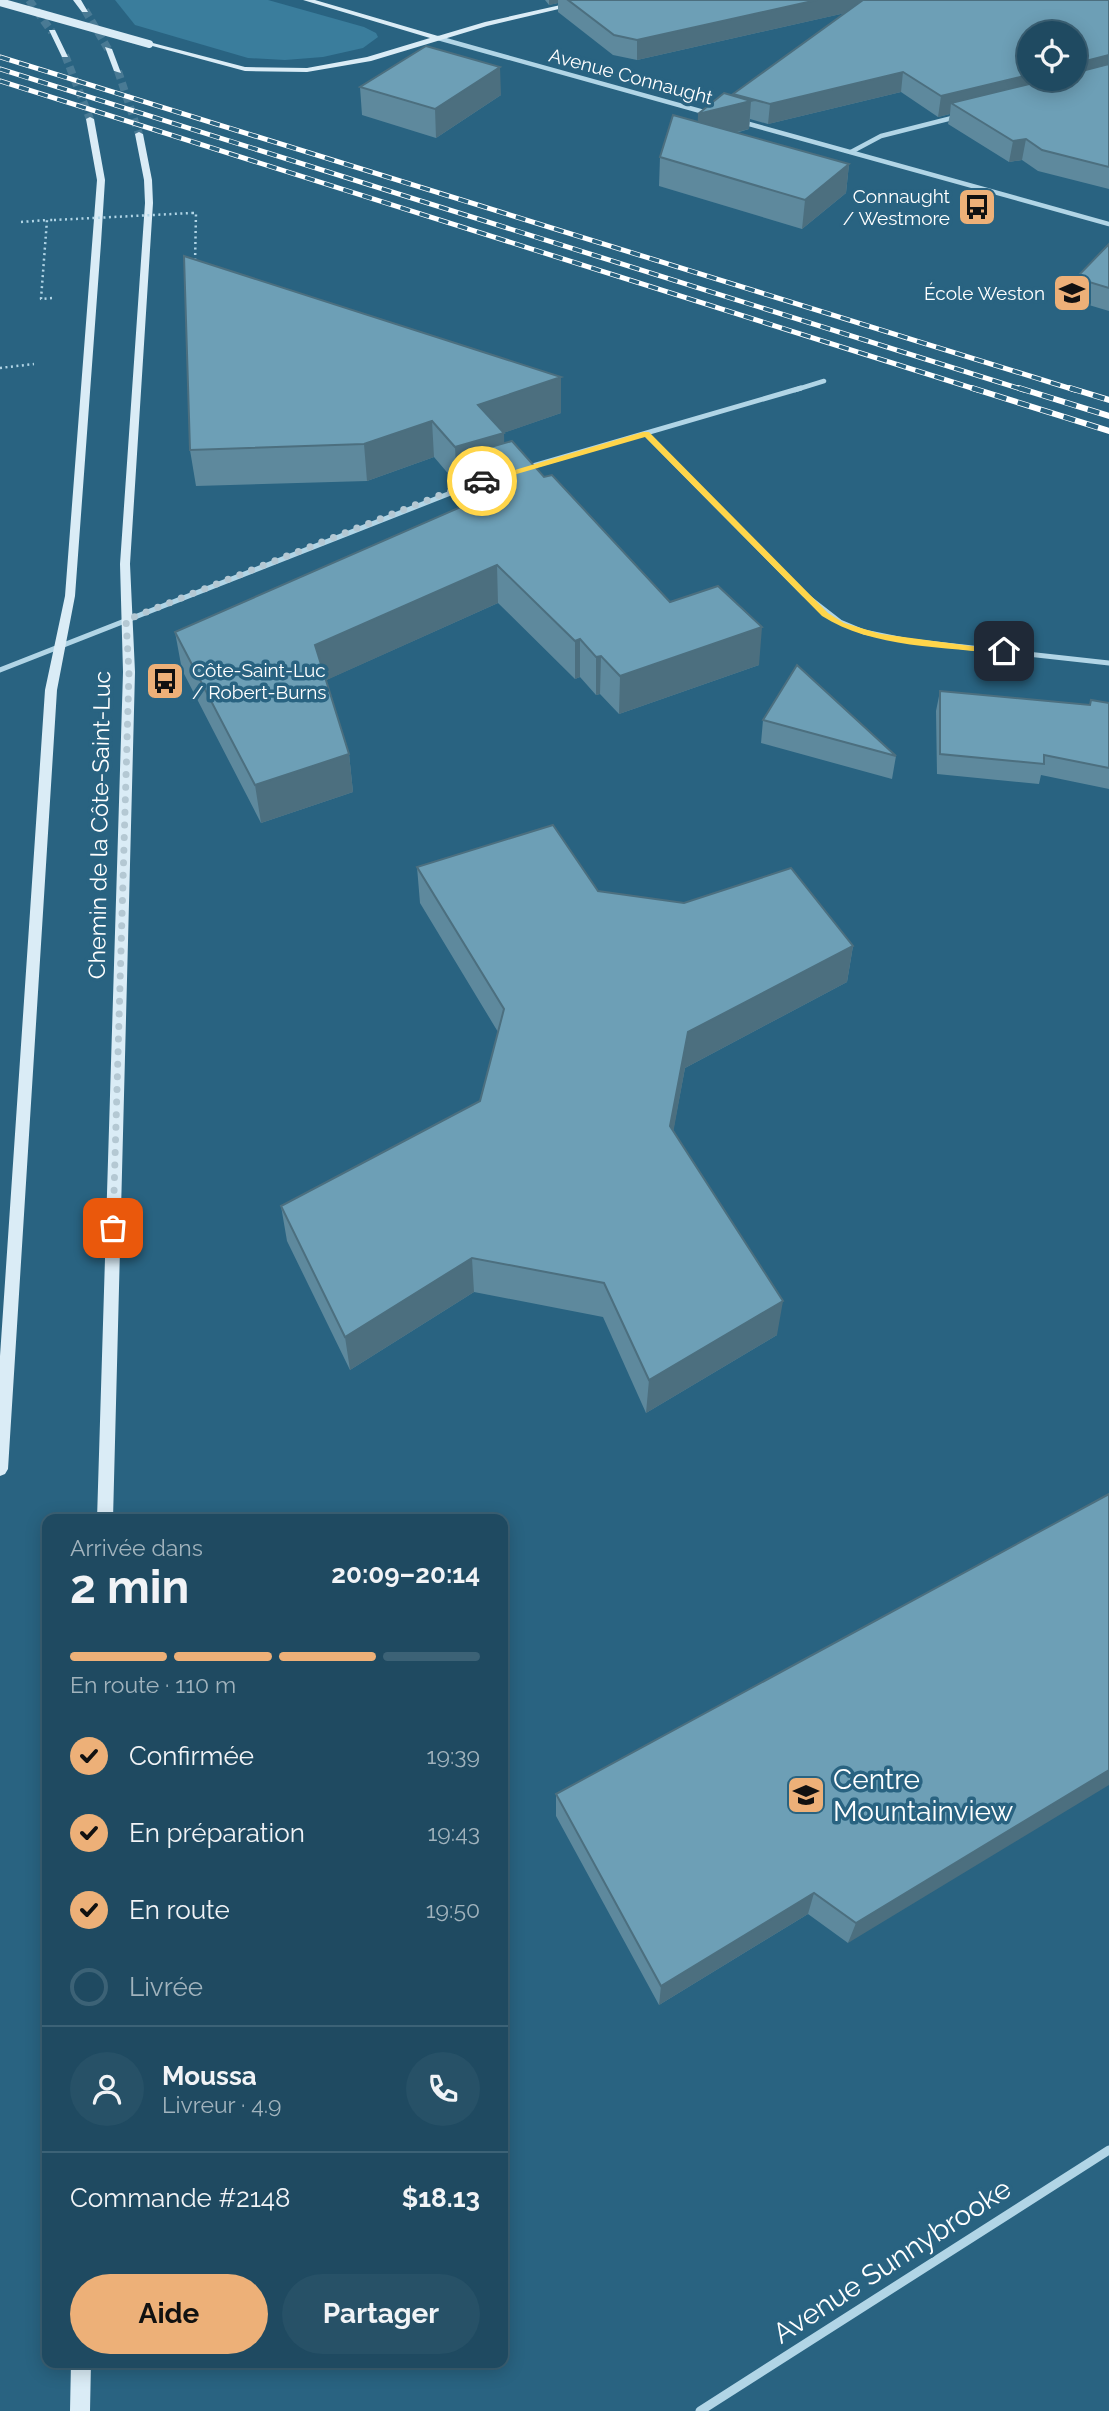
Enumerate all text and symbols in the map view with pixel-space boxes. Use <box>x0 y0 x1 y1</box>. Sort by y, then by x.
map controls <box>1017 21 1087 91</box>
button: locate <box>1017 21 1087 91</box>
street label: Avenue Connaught <box>547 44 716 109</box>
place label: Connaught / Westmore <box>843 185 951 229</box>
bus stop icon: Connaught / Westmore <box>956 186 998 228</box>
school or university icon: École Weston <box>1051 272 1093 314</box>
place label: École Weston <box>924 282 1045 304</box>
courier <box>447 446 517 516</box>
icon: car <box>463 462 501 500</box>
pin <box>974 621 1034 681</box>
icon: home <box>985 632 1023 670</box>
place label: Côte-Saint-Luc / Robert-Burns <box>192 659 326 703</box>
bus stop icon: Côte-Saint-Luc / Robert-Burns <box>144 660 186 702</box>
street label: Chemin de la Côte-Saint-Luc <box>83 671 115 979</box>
pin <box>83 1198 143 1258</box>
icon: bag <box>94 1209 132 1247</box>
text: Arrivée dans <box>70 1534 203 1561</box>
text: 20:09–20:14 <box>331 1559 480 1589</box>
text: 2 min <box>70 1560 189 1614</box>
text: En route · 110 m <box>70 1671 236 1698</box>
icon: check <box>70 1737 108 1775</box>
text: Confirmée <box>129 1741 254 1771</box>
text: 19:39 <box>427 1742 480 1769</box>
place label: Centre Mountainview <box>833 1763 1014 1828</box>
school or university icon: Centre Mountainview <box>785 1774 827 1816</box>
icon: check <box>70 1814 108 1852</box>
text: En préparation <box>129 1818 305 1848</box>
text: 19:43 <box>428 1819 480 1846</box>
icon: check <box>70 1891 108 1929</box>
text: En route <box>129 1895 230 1925</box>
text: 19:50 <box>426 1896 480 1923</box>
text: Livrée <box>129 1972 203 2002</box>
button: person <box>70 2052 144 2126</box>
button: phone <box>406 2052 480 2126</box>
text: Moussa <box>162 2061 257 2091</box>
text: Livreur · 4.9 <box>162 2091 282 2118</box>
street label: Avenue Sunnybrooke <box>767 2172 1017 2350</box>
text: Commande #2148 <box>70 2183 290 2213</box>
text: $18.13 <box>402 2183 480 2213</box>
button: Aide <box>70 2274 268 2354</box>
button: Partager <box>282 2274 480 2354</box>

